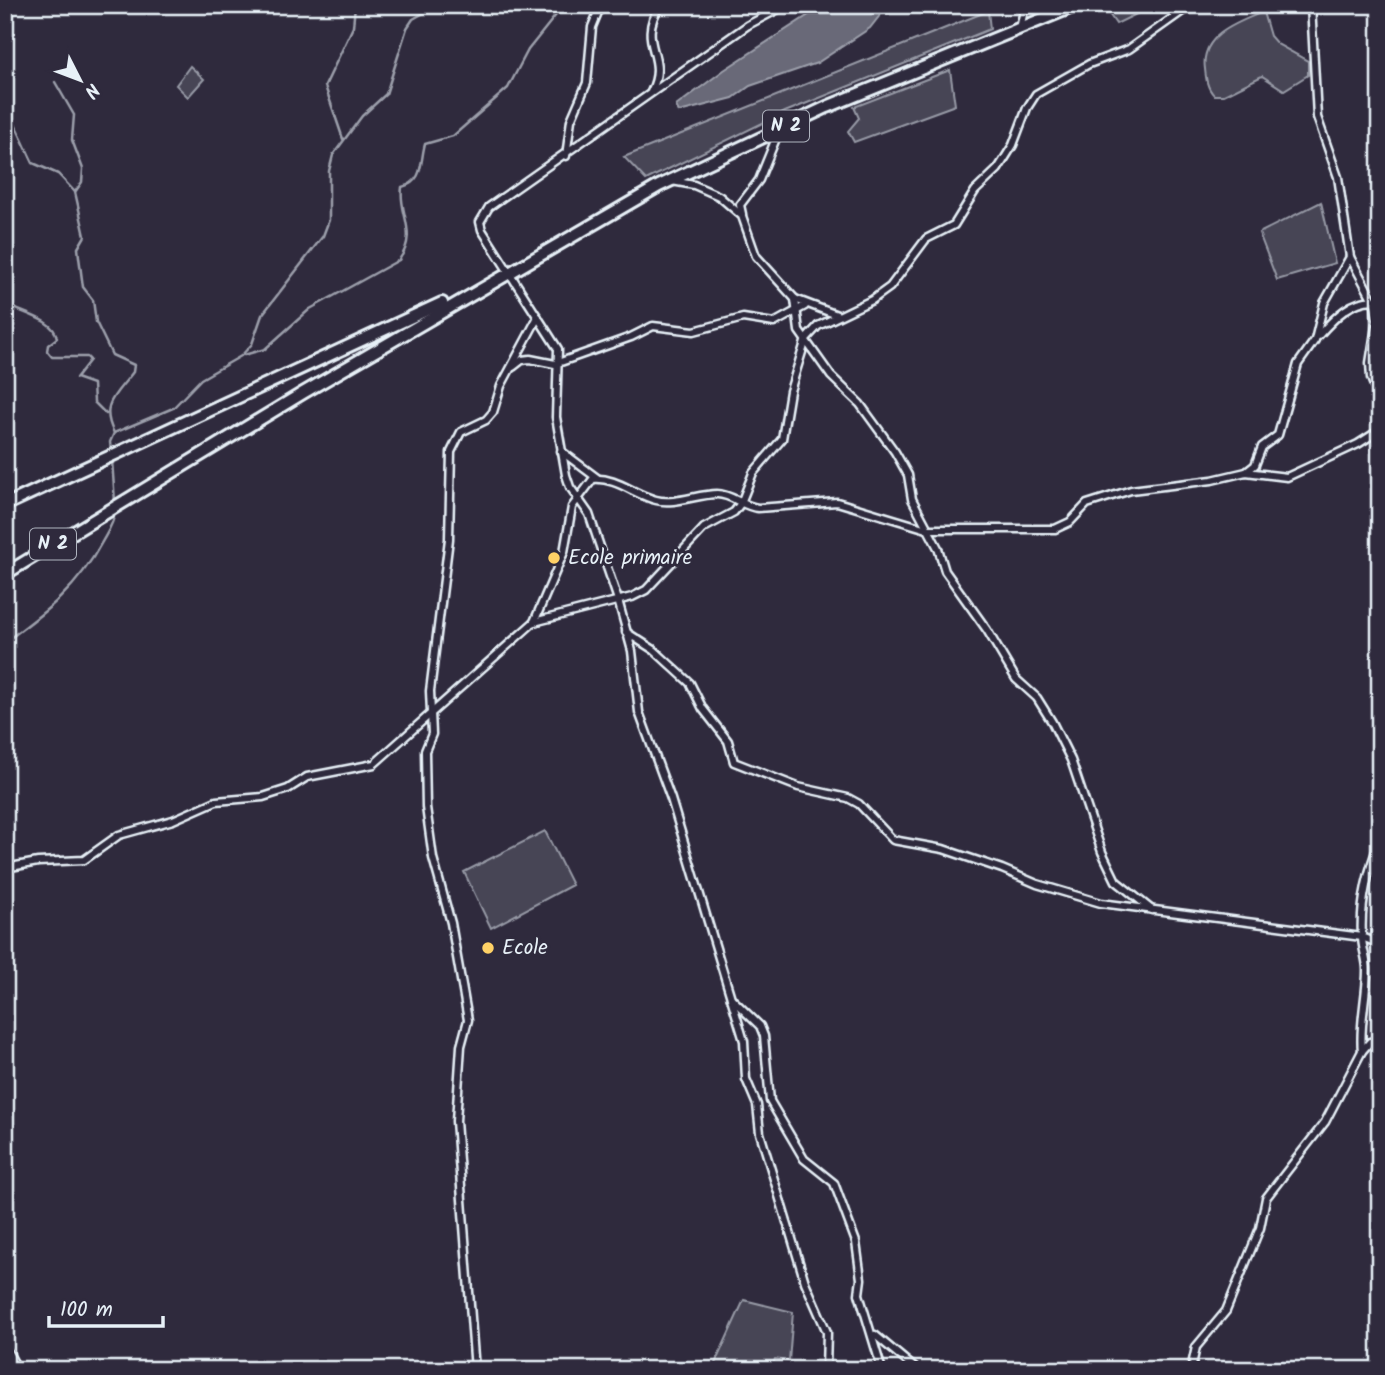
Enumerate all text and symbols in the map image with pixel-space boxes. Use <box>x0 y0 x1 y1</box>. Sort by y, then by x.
north arrow <box>46 46 116 116</box>
text: N <box>76 76 106 105</box>
road number: N 2 <box>763 110 809 142</box>
road number: N 2 <box>30 528 76 559</box>
place label: Ecole primaire <box>568 542 693 575</box>
marker: Ecole primaire <box>546 550 562 566</box>
place label: Ecole <box>502 932 548 965</box>
marker: Ecole <box>480 940 496 956</box>
scale bar <box>49 1284 163 1328</box>
text: 100 m <box>60 1294 113 1327</box>

